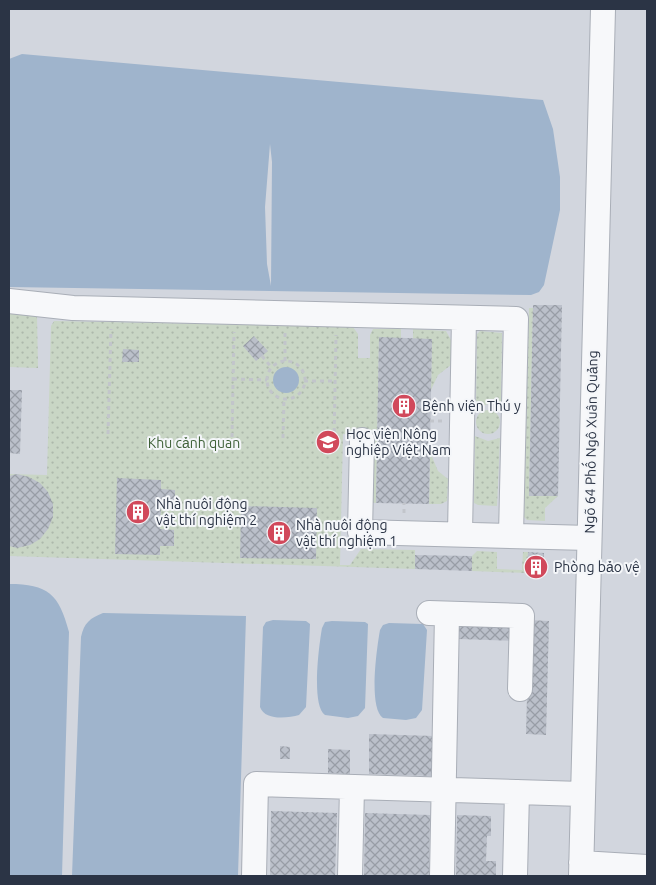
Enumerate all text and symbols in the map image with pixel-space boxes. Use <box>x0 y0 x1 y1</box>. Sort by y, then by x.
street label: Ngõ 64 Phố Ngô Xuân Quảng <box>579 350 601 534</box>
building icon: Bệnh viện Thú y <box>391 393 417 419</box>
place label: Bệnh viện Thú y <box>422 398 521 414</box>
place label: Học viện Nông nghiệp Việt Nam <box>346 426 451 458</box>
school or university icon: Học viện Nông nghiệp Việt Nam <box>315 429 341 455</box>
park label: Khu cảnh quan <box>148 435 240 451</box>
place label: Nhà nuôi động vật thí nghiệm 2 <box>156 496 257 528</box>
building icon: Nhà nuôi động vật thí nghiệm 2 <box>125 499 151 525</box>
place label: Nhà nuôi động vật thí nghiệm 1 <box>296 517 397 549</box>
building icon: Nhà nuôi động vật thí nghiệm 1 <box>266 520 292 546</box>
building icon: Phòng bảo vệ <box>523 554 549 580</box>
place label: Phòng bảo vệ <box>554 559 640 575</box>

